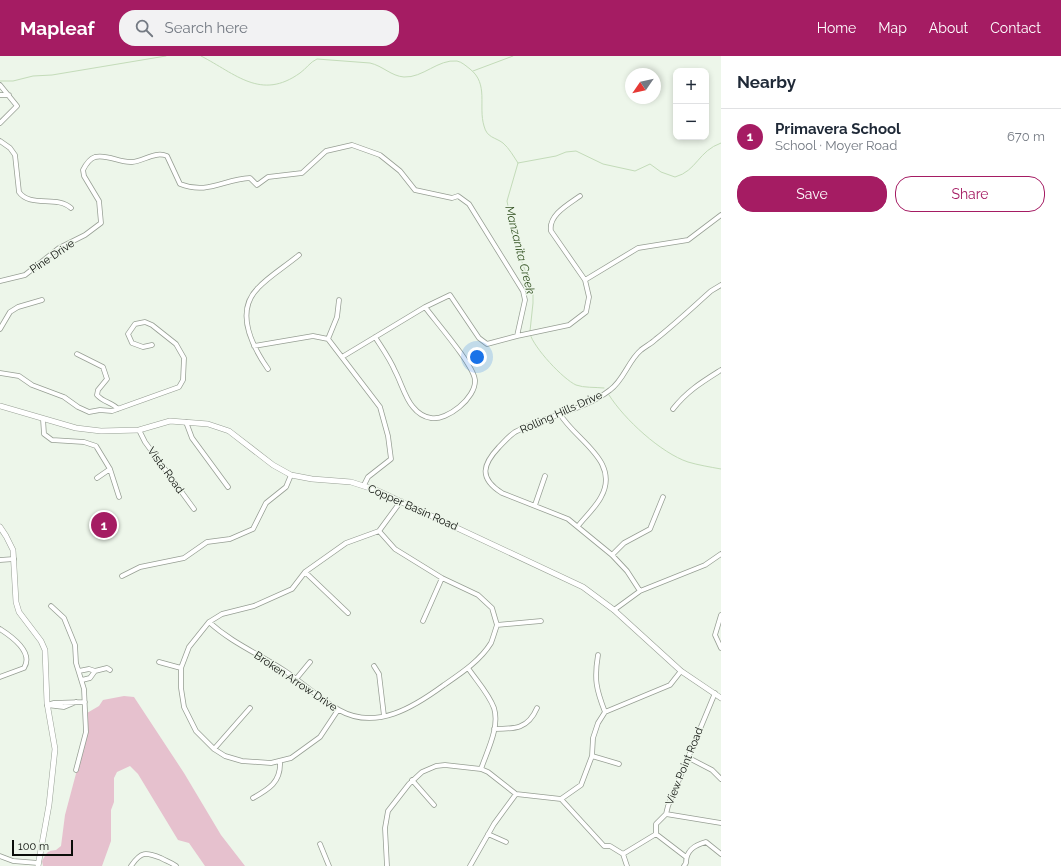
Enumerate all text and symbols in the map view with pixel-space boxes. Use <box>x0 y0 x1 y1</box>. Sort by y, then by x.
search box <box>119 10 399 46</box>
text: Mapleaf <box>20 17 95 39</box>
icon: search <box>133 17 155 39</box>
text: Search here <box>165 19 248 37</box>
text: Home <box>817 20 856 36</box>
text: Map <box>878 20 907 36</box>
text: About <box>929 20 968 36</box>
text: Contact <box>990 20 1041 36</box>
north arrow <box>625 68 661 104</box>
map controls <box>673 68 709 140</box>
button: + <box>673 68 709 104</box>
text: Nearby <box>737 72 796 92</box>
button: − <box>673 104 709 140</box>
text: Primavera School <box>775 120 901 138</box>
text: 1 <box>747 129 753 144</box>
text: 670 m <box>1007 129 1045 144</box>
text: School · Moyer Road <box>775 138 897 153</box>
button: Save <box>737 176 887 212</box>
button: Share <box>895 176 1045 212</box>
water label: Manzanita Creek <box>502 204 538 296</box>
street label: Pine Drive <box>27 236 78 276</box>
your location <box>467 347 487 367</box>
street label: Rolling Hills Drive <box>518 388 605 436</box>
street label: Vista Road <box>144 445 187 496</box>
street label: Copper Basin Road <box>366 482 460 533</box>
pin: 1 <box>91 510 117 540</box>
street label: Broken Arrow Drive <box>252 649 340 714</box>
street label: View Point Road <box>663 725 706 807</box>
scale bar <box>12 838 73 857</box>
text: 100 m <box>18 840 49 853</box>

